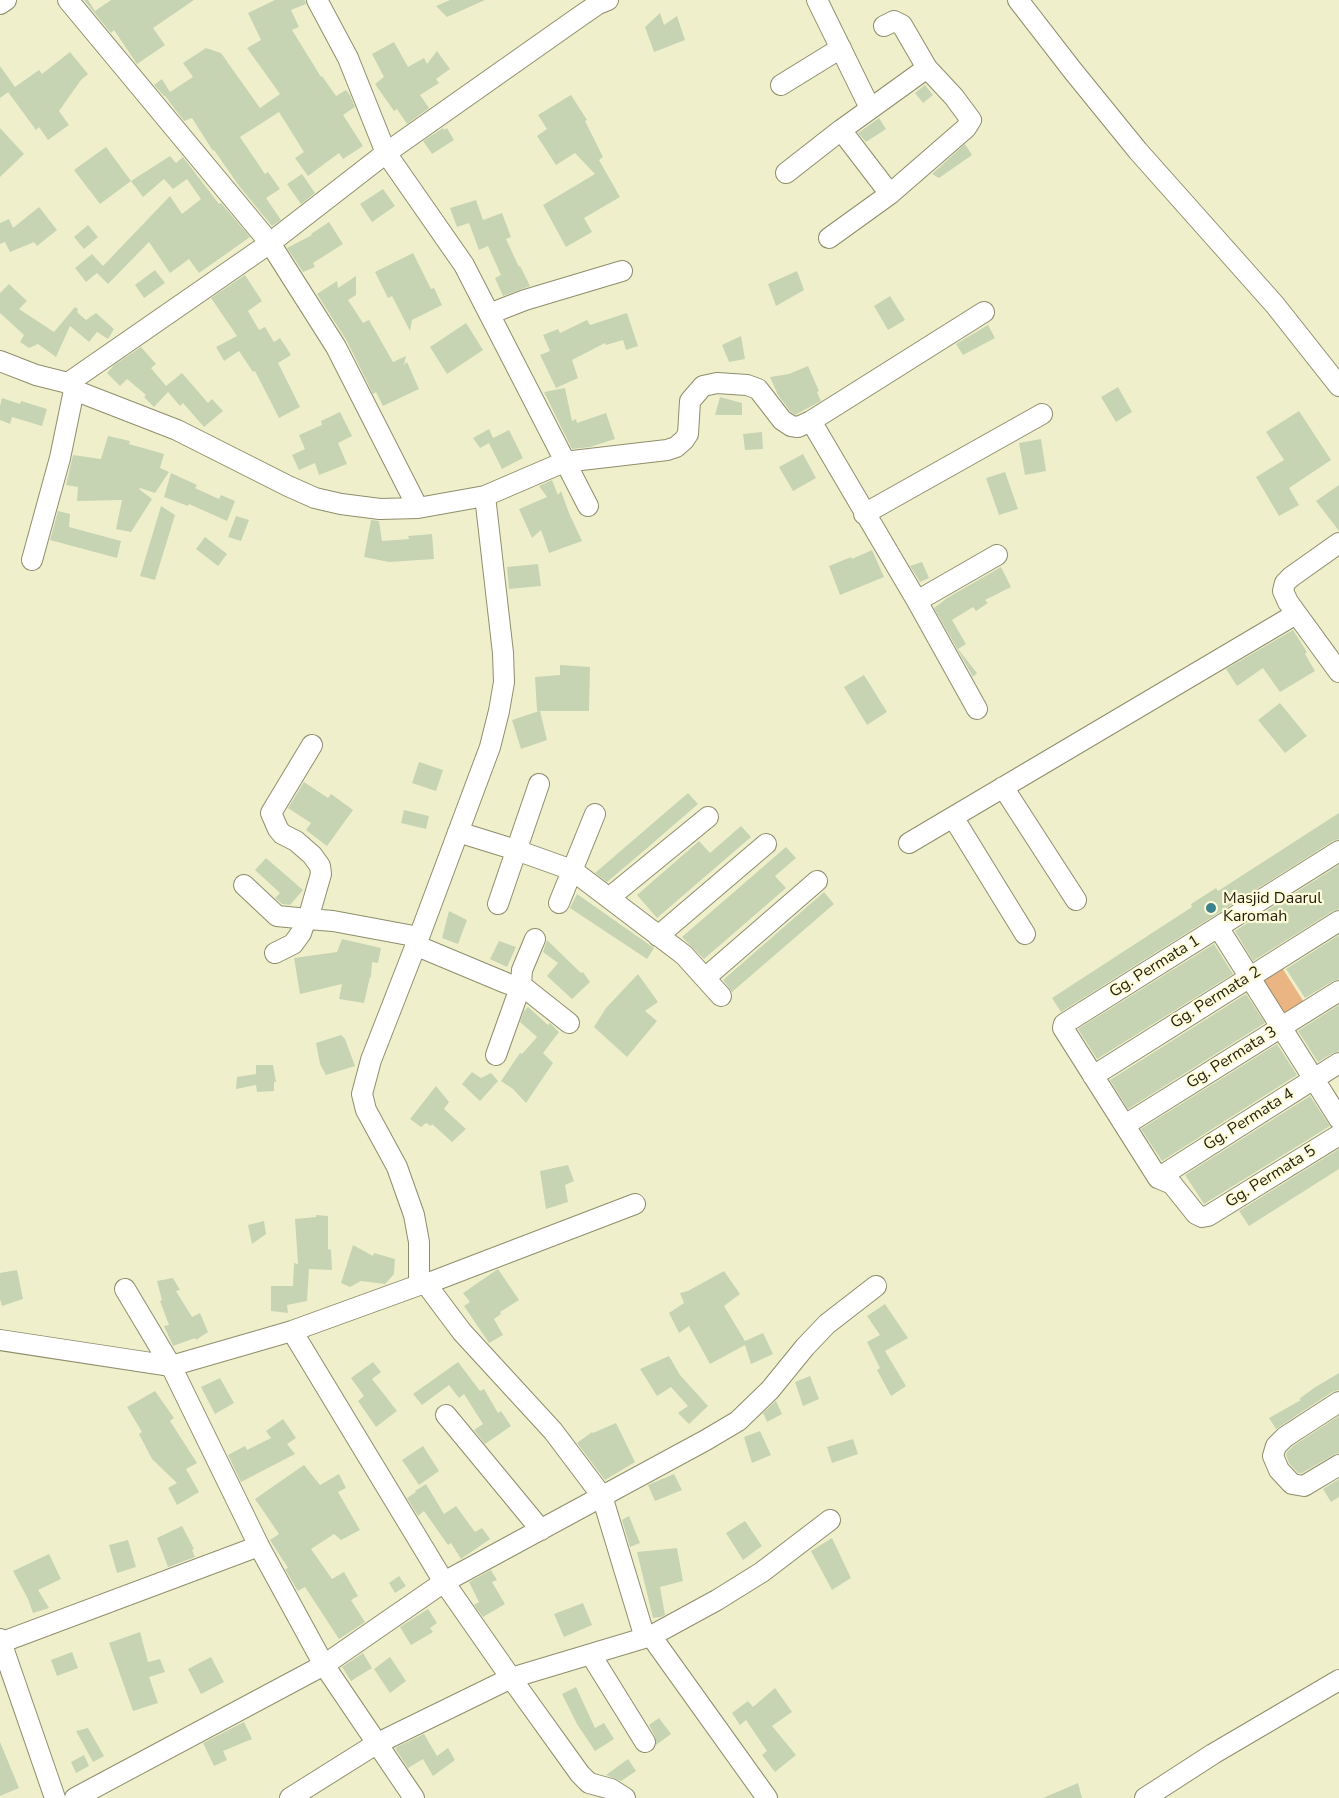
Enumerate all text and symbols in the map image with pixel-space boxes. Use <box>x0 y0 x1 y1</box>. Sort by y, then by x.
place label: Masjid Daarul Karomah <box>1223 889 1322 927</box>
marker: Masjid Daarul Karomah <box>1204 901 1218 915</box>
street label: Gg. Permata 1 <box>1106 932 1204 1002</box>
street label: Gg. Permata 2 <box>1167 963 1265 1033</box>
street label: Gg. Permata 3 <box>1183 1023 1281 1093</box>
street label: Gg. Permata 4 <box>1200 1085 1298 1155</box>
street label: Gg. Permata 5 <box>1222 1142 1320 1212</box>

